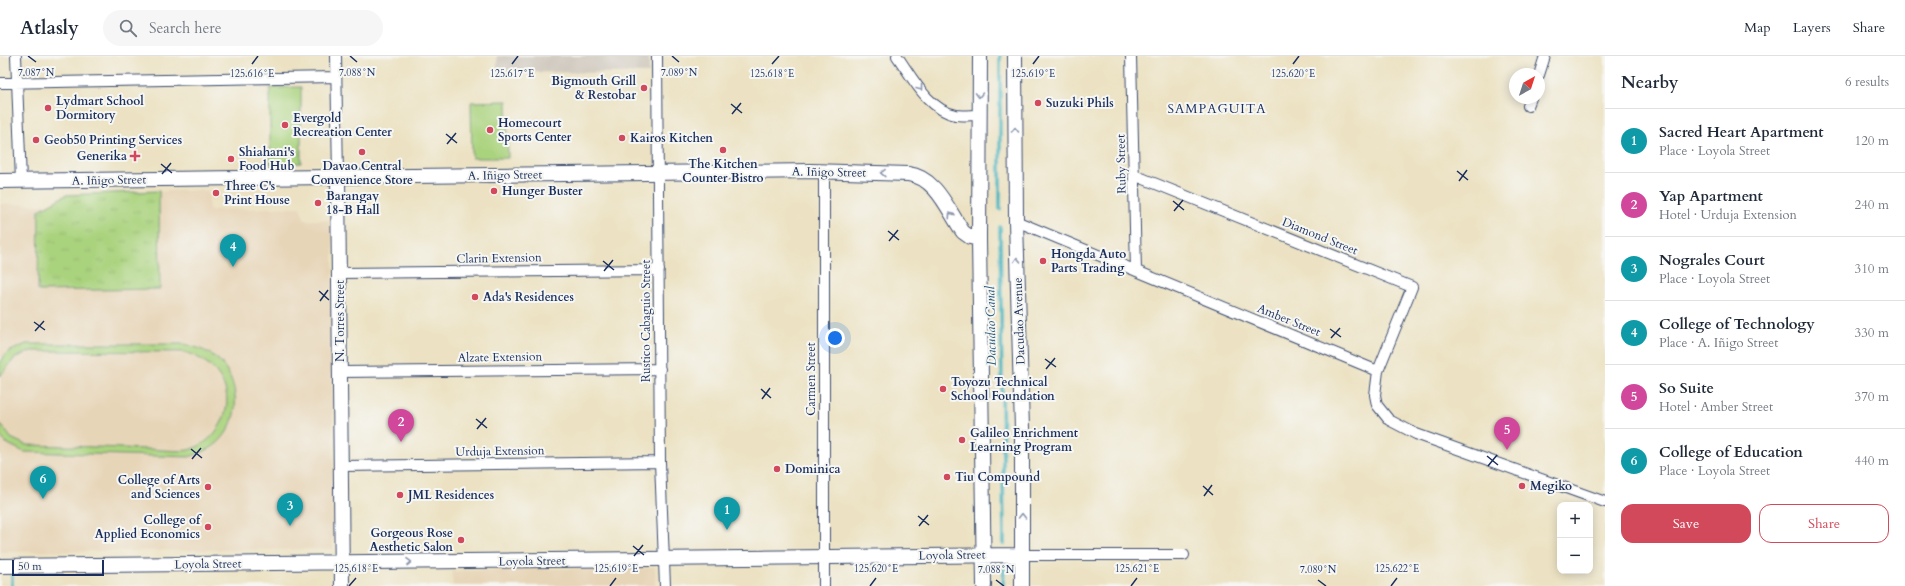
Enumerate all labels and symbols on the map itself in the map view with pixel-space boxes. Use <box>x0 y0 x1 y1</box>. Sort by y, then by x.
text: 7.087°N <box>18 66 55 80</box>
text: 7.088°N <box>339 66 376 80</box>
text: 7.089°N <box>661 66 698 80</box>
text: 125.616°E <box>230 67 274 81</box>
text: 125.617°E <box>490 67 534 81</box>
text: 125.618°E <box>750 67 794 81</box>
text: 125.619°E <box>1011 67 1055 81</box>
text: 125.620°E <box>1271 67 1315 81</box>
north arrow <box>1509 68 1545 104</box>
place label: Bigmouth Grill & Restobar <box>551 73 636 103</box>
marker: Bigmouth Grill & Restobar <box>639 83 649 93</box>
one-way arrow <box>915 83 922 90</box>
one-way arrow <box>975 92 983 98</box>
place label: Lydmart School Dormitory <box>56 93 144 123</box>
place label: Suzuki Phils <box>1046 95 1114 111</box>
marker: Suzuki Phils <box>1033 98 1043 108</box>
district label: SAMPAGUITA <box>1167 100 1267 118</box>
marker: Lydmart School Dormitory <box>43 103 53 113</box>
place label: Evergold Recreation Center <box>293 110 392 140</box>
place label: Homecourt Sports Center <box>498 115 571 145</box>
marker: Evergold Recreation Center <box>280 120 290 130</box>
marker: Homecourt Sports Center <box>485 125 495 135</box>
one-way arrow <box>1011 127 1019 133</box>
place label: Kairos Kitchen <box>630 130 713 146</box>
place label: Geob50 Printing Services <box>44 132 182 148</box>
marker: Kairos Kitchen <box>617 133 627 143</box>
street label: Ruby Street <box>1112 134 1130 194</box>
marker: Geob50 Printing Services <box>31 135 41 145</box>
place label: Shiahani's Food Hub <box>239 144 294 174</box>
marker: The Kitchen Counter Bistro <box>718 145 728 155</box>
marker: Davao Central Convenience Store <box>357 147 367 157</box>
place label: Generika <box>77 148 127 164</box>
marker: Generika <box>130 151 140 161</box>
marker: Shiahani's Food Hub <box>226 154 236 164</box>
place label: The Kitchen Counter Bistro <box>682 156 764 186</box>
place label: Davao Central Convenience Store <box>311 158 413 188</box>
street label: A. Iñigo Street <box>792 163 867 181</box>
street label: A. Iñigo Street <box>468 166 543 184</box>
one-way arrow <box>880 169 886 177</box>
street label: A. Iñigo Street <box>72 171 147 189</box>
place label: Three C's Print House <box>224 178 290 208</box>
place label: Hunger Buster <box>502 183 583 199</box>
marker: Hunger Buster <box>489 186 499 196</box>
marker: Three C's Print House <box>211 188 221 198</box>
place label: Barangay 18-B Hall <box>326 188 380 218</box>
marker: Barangay 18-B Hall <box>313 198 323 208</box>
one-way arrow <box>949 212 956 219</box>
street label: Diamond Street <box>1280 214 1360 259</box>
pin: 4 <box>220 234 246 267</box>
place label: Hongda Auto Parts Trading <box>1051 246 1126 276</box>
street label: Clarin Extension <box>456 249 542 267</box>
marker: Hongda Auto Parts Trading <box>1038 256 1048 266</box>
one-way arrow <box>1013 257 1021 263</box>
street label: Rustico Cabaguio Street <box>638 260 654 382</box>
street label: Dacudao Avenue <box>1009 277 1029 365</box>
street label: N. Torres Street <box>332 280 348 362</box>
water label: Dacudao Canal <box>981 286 1001 366</box>
place label: Ada's Residences <box>483 289 574 305</box>
marker: Ada's Residences <box>470 292 480 302</box>
street label: Amber Street <box>1255 300 1323 340</box>
your location <box>825 328 845 348</box>
street label: Carmen Street <box>803 342 819 416</box>
street label: Alzate Extension <box>457 348 543 366</box>
place label: Toyozu Technical School Foundation <box>951 374 1055 404</box>
marker: Toyozu Technical School Foundation <box>938 384 948 394</box>
pin: 2 <box>388 409 414 442</box>
pin: 5 <box>1494 417 1520 450</box>
place label: Galileo Enrichment Learning Program <box>970 425 1079 455</box>
marker: Galileo Enrichment Learning Program <box>957 435 967 445</box>
street label: Urduja Extension <box>455 442 545 460</box>
place label: Dominica <box>785 461 840 477</box>
marker: Dominica <box>772 464 782 474</box>
pin: 6 <box>30 466 56 499</box>
place label: Tiu Compound <box>955 469 1040 485</box>
place label: College of Arts and Sciences <box>118 472 200 502</box>
marker: Tiu Compound <box>942 472 952 482</box>
place label: Megiko <box>1530 478 1572 494</box>
marker: Megiko <box>1517 481 1527 491</box>
marker: College of Arts and Sciences <box>203 482 213 492</box>
place label: JML Residences <box>406 487 494 503</box>
marker: JML Residences <box>395 490 405 500</box>
pin: 3 <box>277 493 303 526</box>
pin: 1 <box>714 497 740 530</box>
place label: College of Applied Economics <box>95 512 202 542</box>
one-way arrow <box>1018 513 1026 519</box>
marker: College of Applied Economics <box>203 522 213 532</box>
place label: Gorgeous Rose Aesthetic Salon <box>369 525 453 555</box>
marker: Gorgeous Rose Aesthetic Salon <box>456 535 466 545</box>
street label: Loyola Street <box>918 546 986 564</box>
street label: Loyola Street <box>498 552 566 570</box>
street label: Loyola Street <box>174 555 242 573</box>
scale bar <box>12 558 104 577</box>
one-way arrow <box>406 558 412 566</box>
text: 125.618°E <box>334 562 378 576</box>
text: 125.619°E <box>594 562 638 576</box>
text: 125.620°E <box>854 562 898 576</box>
text: 125.621°E <box>1115 562 1159 576</box>
text: 125.622°E <box>1375 562 1419 576</box>
text: 7.088°N <box>978 563 1015 577</box>
text: 7.089°N <box>1300 563 1337 577</box>

